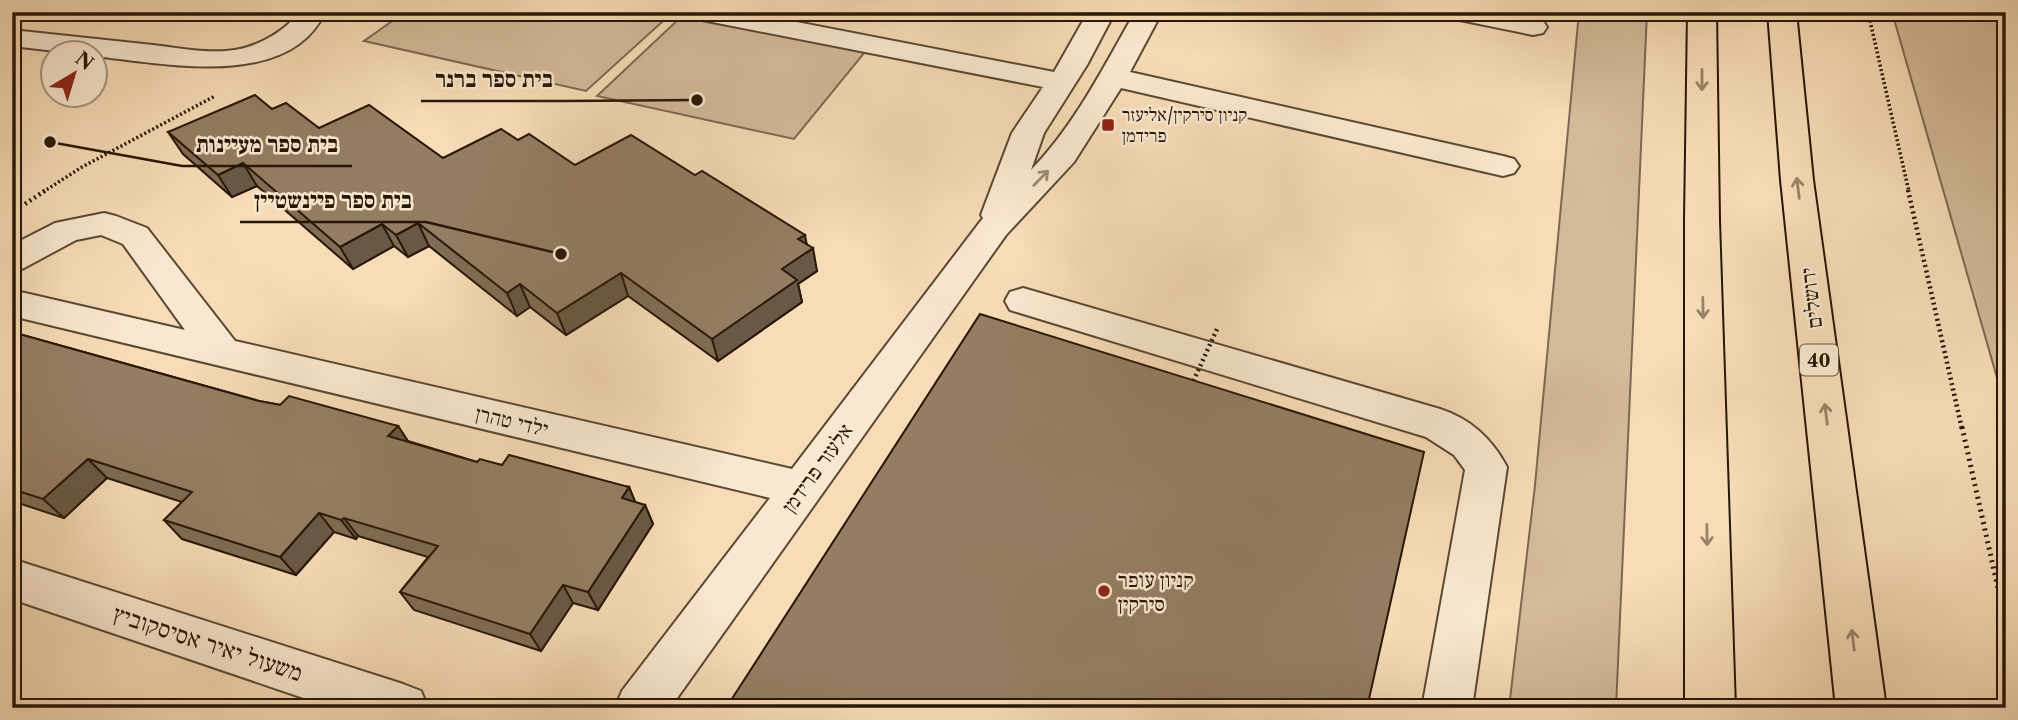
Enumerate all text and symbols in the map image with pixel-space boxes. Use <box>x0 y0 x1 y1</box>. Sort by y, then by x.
north arrow <box>38 38 108 108</box>
text: N <box>71 47 98 75</box>
callout: בית ספר ברנר <box>421 57 567 101</box>
text: בית ספר ברנר <box>435 65 553 93</box>
one-way arrow <box>1695 69 1709 92</box>
place label: קניון סירקין/אליעזר פרידמן <box>1122 104 1247 147</box>
marker: קניון סירקין/אליעזר פרידמן <box>1100 117 1116 133</box>
callout: בית ספר מעיינות <box>182 122 352 166</box>
text: בית ספר מעיינות <box>196 130 338 158</box>
one-way arrow <box>1033 170 1050 187</box>
callout: בית ספר פיינשטיין <box>240 178 426 222</box>
one-way arrow <box>1792 178 1805 200</box>
text: בית ספר פיינשטיין <box>254 186 412 214</box>
street label: ירושלים <box>1795 266 1827 330</box>
one-way arrow <box>1696 296 1710 319</box>
road number: 40 <box>1800 344 1838 376</box>
street label: ילדי טהרן <box>473 401 551 442</box>
one-way arrow <box>1819 403 1832 426</box>
street label: אלעזר פרידמן <box>776 418 858 518</box>
one-way arrow <box>1700 524 1714 547</box>
place label: קניון עופר סירקין <box>1118 567 1194 616</box>
marker: קניון עופר סירקין <box>1096 583 1112 599</box>
street label: משעול יאיר אסיסקוביץ <box>110 599 306 687</box>
one-way arrow <box>1847 629 1860 652</box>

